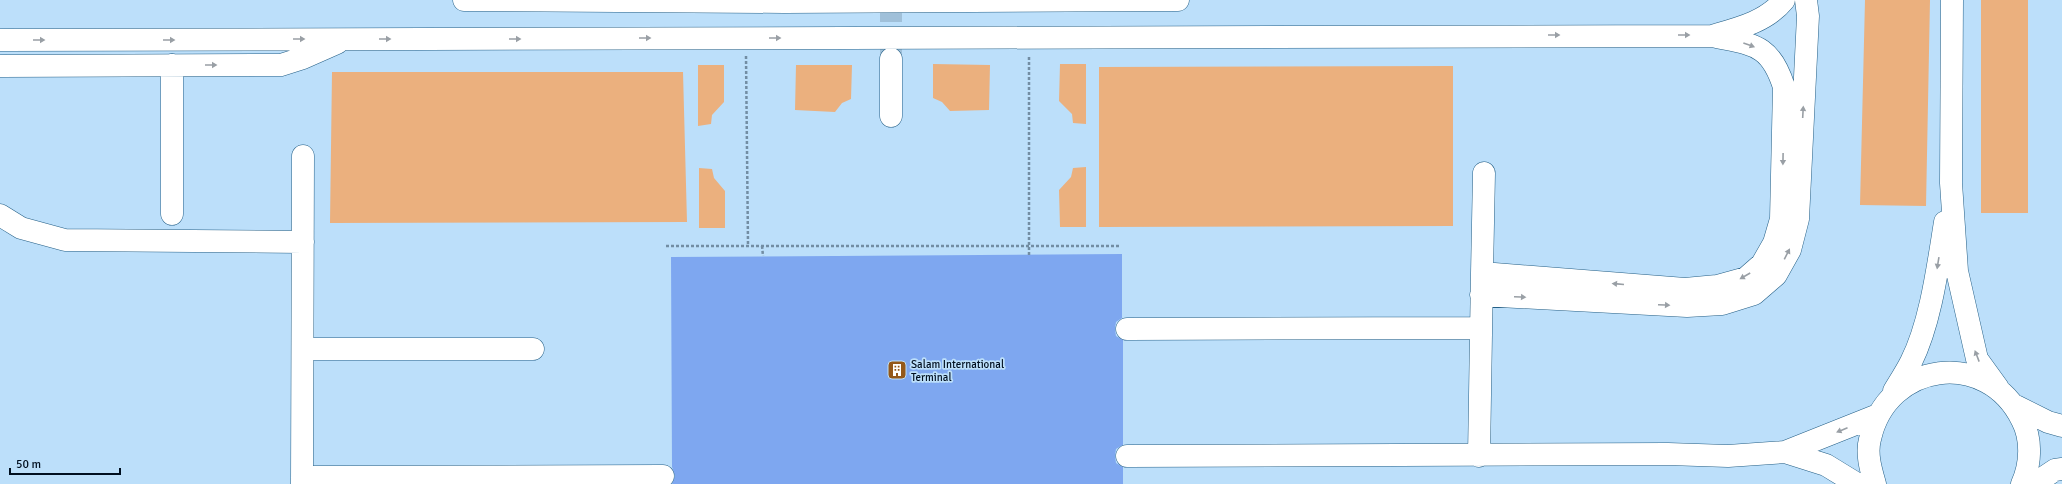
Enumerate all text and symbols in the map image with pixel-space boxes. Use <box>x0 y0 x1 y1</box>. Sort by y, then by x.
one-way arrow <box>1548 32 1561 38</box>
one-way arrow <box>1678 32 1690 39</box>
one-way arrow <box>639 35 652 41</box>
one-way arrow <box>769 35 782 41</box>
one-way arrow <box>293 36 306 42</box>
one-way arrow <box>379 36 392 42</box>
one-way arrow <box>509 36 522 42</box>
one-way arrow <box>33 37 46 43</box>
one-way arrow <box>163 37 176 43</box>
one-way arrow <box>1744 42 1756 48</box>
one-way arrow <box>205 62 218 68</box>
one-way arrow <box>1800 106 1807 118</box>
one-way arrow <box>1779 153 1786 165</box>
one-way arrow <box>1784 248 1790 260</box>
one-way arrow <box>1935 257 1941 270</box>
one-way arrow <box>1739 273 1751 280</box>
one-way arrow <box>1612 281 1624 288</box>
one-way arrow <box>1514 294 1526 301</box>
one-way arrow <box>1658 301 1670 308</box>
one-way arrow <box>1973 349 1979 361</box>
place label: Salam International Terminal <box>911 358 1004 384</box>
building icon: Salam International Terminal <box>886 359 908 381</box>
one-way arrow <box>1835 428 1847 434</box>
scale bar <box>10 450 120 476</box>
text: 50 m <box>16 457 41 472</box>

